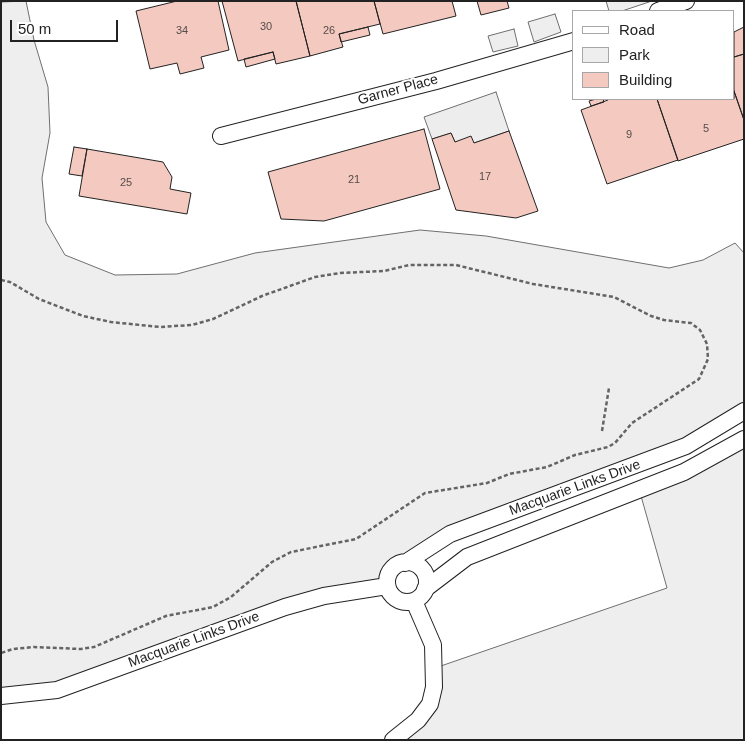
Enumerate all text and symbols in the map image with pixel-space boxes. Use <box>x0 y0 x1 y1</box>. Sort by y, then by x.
scale bar <box>12 10 120 42</box>
legend <box>572 10 735 100</box>
text: 50 m <box>18 20 51 37</box>
house number: 30 <box>260 20 272 34</box>
text: Road <box>619 21 655 38</box>
house number: 34 <box>176 24 188 38</box>
house number: 26 <box>323 24 335 38</box>
text: Park <box>619 46 650 63</box>
street label: Garner Place <box>356 71 440 109</box>
text: Building <box>619 71 672 88</box>
house number: 5 <box>703 122 709 136</box>
house number: 9 <box>626 128 632 142</box>
house number: 17 <box>479 170 491 184</box>
house number: 21 <box>348 173 360 187</box>
house number: 25 <box>120 176 132 190</box>
street label: Macquarie Links Drive <box>507 456 643 520</box>
street label: Macquarie Links Drive <box>126 608 262 672</box>

